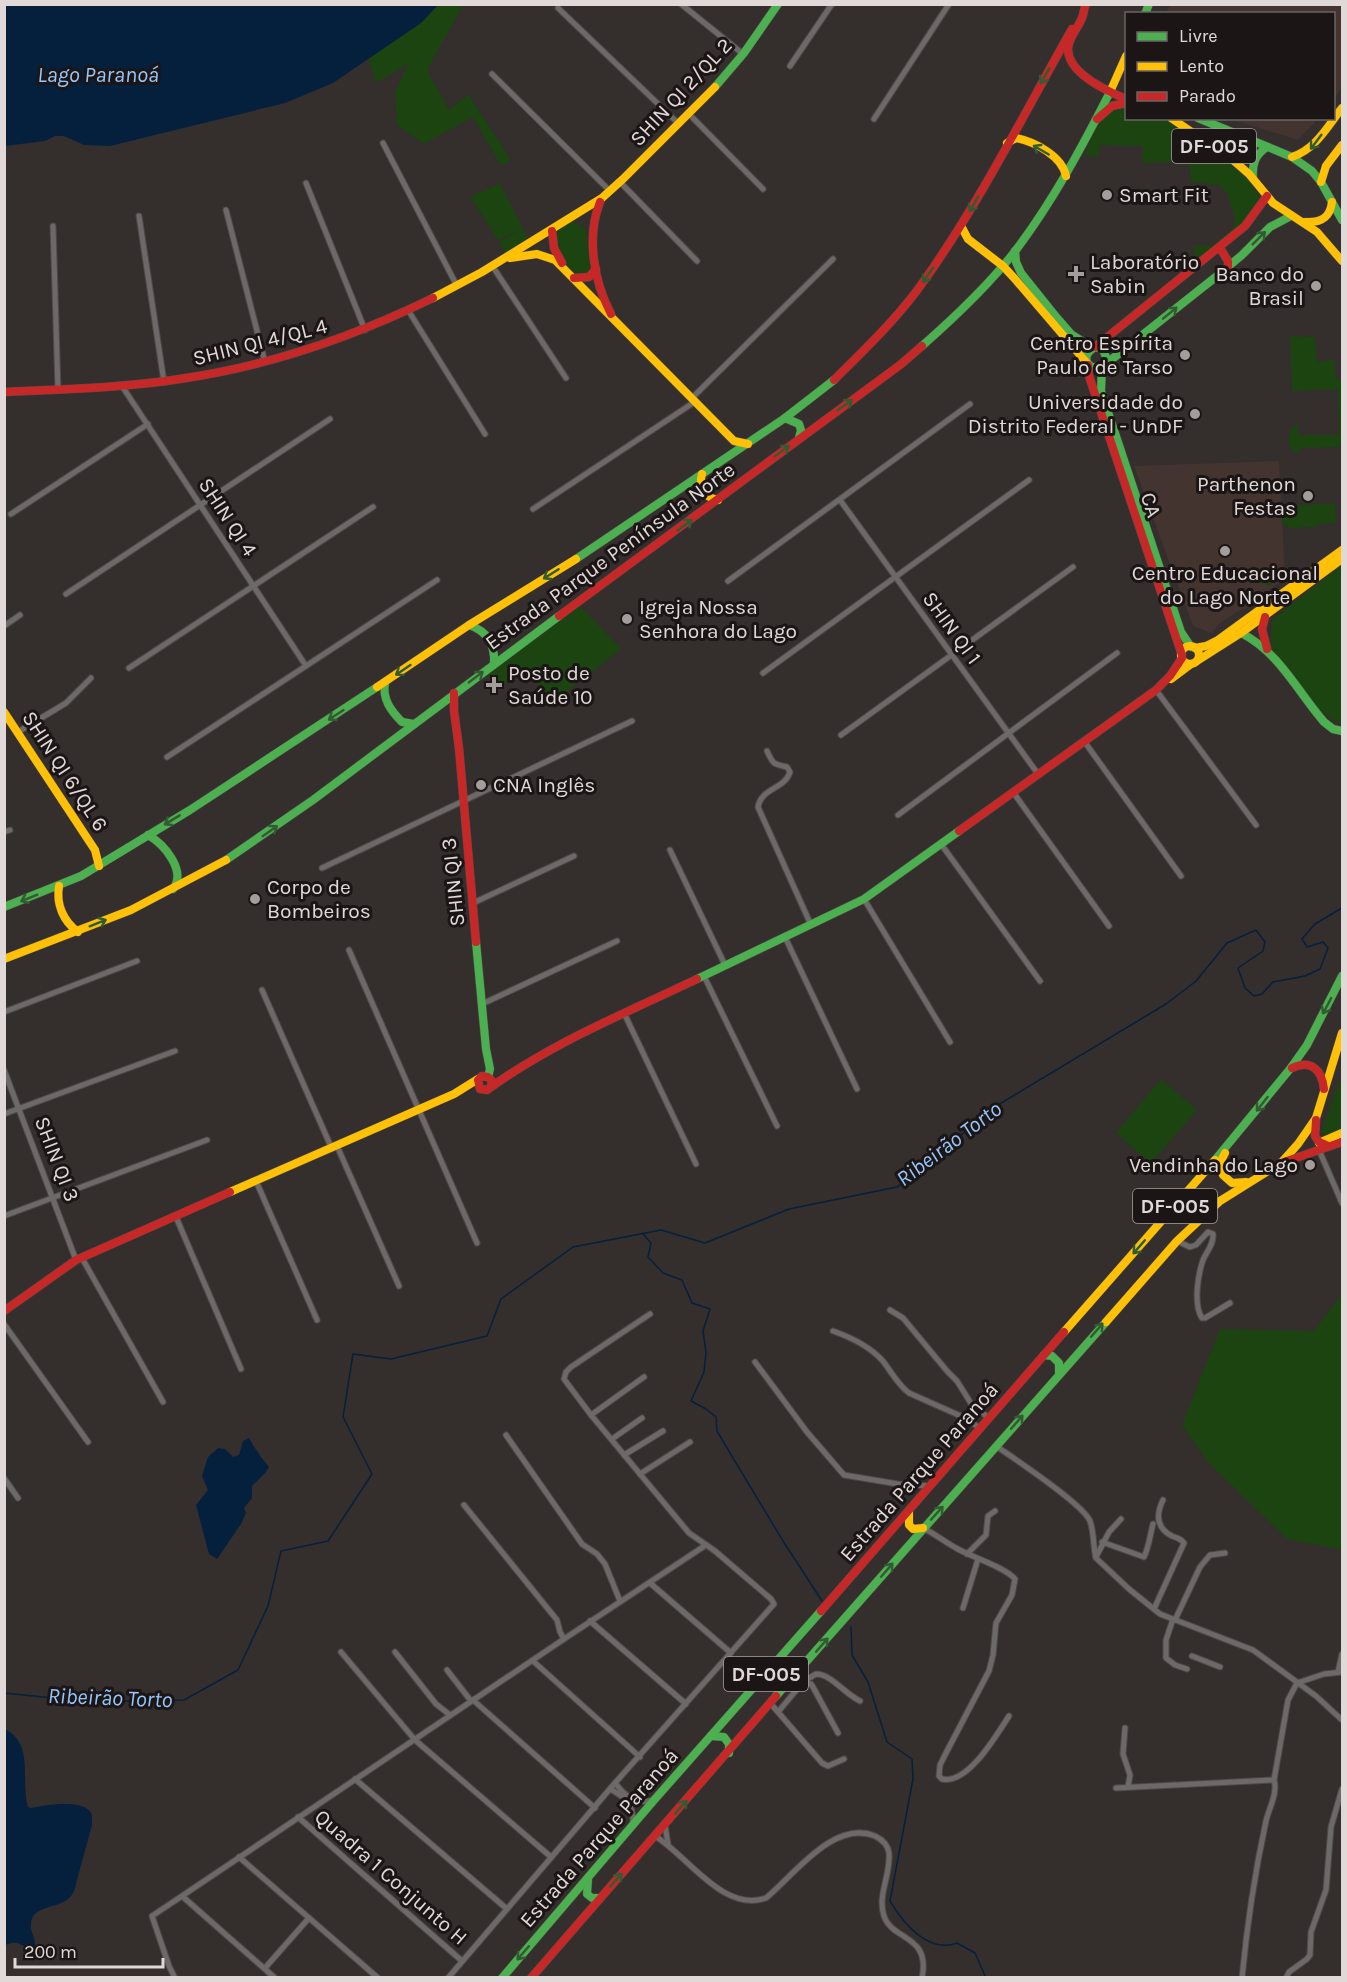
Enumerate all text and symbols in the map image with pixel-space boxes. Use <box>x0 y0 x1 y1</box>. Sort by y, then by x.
legend <box>1125 12 1335 120</box>
text: Livre <box>1179 25 1218 47</box>
street label: SHIN QI 2/QL 2 <box>625 33 737 151</box>
text: Lento <box>1179 55 1224 77</box>
water label: Lago Paranoá <box>37 62 159 88</box>
one-way arrow <box>1039 66 1050 84</box>
text: Parado <box>1179 85 1236 107</box>
road number: DF-005 <box>1172 129 1256 163</box>
one-way arrow <box>1309 133 1322 149</box>
one-way arrow <box>1033 144 1050 156</box>
place label: Smart Fit <box>1119 183 1209 207</box>
marker: Smart Fit <box>1100 188 1114 202</box>
one-way arrow <box>968 195 980 212</box>
one-way arrow <box>1251 231 1266 246</box>
place label: Laboratório Sabin <box>1090 250 1199 298</box>
place label: Banco do Brasil <box>1215 262 1304 310</box>
marker: Laboratório Sabin <box>1067 265 1085 283</box>
one-way arrow <box>922 266 934 282</box>
marker: Banco do Brasil <box>1309 279 1323 293</box>
one-way arrow <box>1162 307 1178 320</box>
street label: SHIN QI 4/QL 4 <box>190 314 330 370</box>
place label: Centro Espírita Paulo de Tarso <box>1030 331 1173 379</box>
marker: Centro Espírita Paulo de Tarso <box>1178 348 1192 362</box>
place label: Universidade do Distrito Federal - UnDF <box>968 390 1183 438</box>
one-way arrow <box>837 399 853 411</box>
marker: Universidade do Distrito Federal - UnDF <box>1188 407 1202 421</box>
one-way arrow <box>774 445 790 458</box>
street label: Estrada Parque Península Norte <box>480 457 740 655</box>
place label: Parthenon Festas <box>1197 472 1296 520</box>
street label: SHIN QI 4 <box>194 473 262 561</box>
street label: CA <box>1136 489 1166 521</box>
marker: Parthenon Festas <box>1301 489 1315 503</box>
one-way arrow <box>676 519 692 531</box>
marker: Centro Educacional do Lago Norte <box>1218 544 1232 558</box>
place label: Centro Educacional do Lago Norte <box>1132 561 1318 609</box>
one-way arrow <box>543 569 560 581</box>
street label: SHIN QI 1 <box>918 587 986 669</box>
place label: Igreja Nossa Senhora do Lago <box>639 595 797 643</box>
marker: Igreja Nossa Senhora do Lago <box>620 612 634 626</box>
place label: Posto de Saúde 10 <box>508 661 593 709</box>
one-way arrow <box>394 664 411 677</box>
one-way arrow <box>468 670 484 683</box>
marker: Posto de Saúde 10 <box>485 676 503 694</box>
street label: SHIN QI 6/QL 6 <box>17 707 113 835</box>
one-way arrow <box>328 709 345 721</box>
place label: CNA Inglês <box>493 773 595 797</box>
marker: CNA Inglês <box>474 778 488 792</box>
one-way arrow <box>164 815 181 827</box>
one-way arrow <box>261 825 277 837</box>
street label: SHIN QI 3 <box>436 837 470 927</box>
place label: Corpo de Bombeiros <box>267 875 371 923</box>
marker: Corpo de Bombeiros <box>248 892 262 906</box>
one-way arrow <box>20 893 39 904</box>
one-way arrow <box>89 917 107 928</box>
one-way arrow <box>1321 997 1332 1015</box>
water label: Ribeirão Torto <box>891 1096 1007 1192</box>
one-way arrow <box>1255 1096 1268 1112</box>
street label: SHIN QI 3 <box>30 1113 84 1205</box>
place label: Vendinha do Lago <box>1129 1153 1298 1177</box>
marker: Vendinha do Lago <box>1303 1158 1317 1172</box>
road number: DF-005 <box>1133 1189 1217 1223</box>
one-way arrow <box>1132 1239 1146 1254</box>
one-way arrow <box>1090 1323 1104 1338</box>
street label: Estrada Parque Paranoá <box>835 1378 1003 1566</box>
one-way arrow <box>1010 1415 1024 1430</box>
one-way arrow <box>930 1505 944 1520</box>
one-way arrow <box>881 1562 894 1578</box>
one-way arrow <box>815 1638 829 1653</box>
road number: DF-005 <box>724 1657 808 1691</box>
water label: Ribeirão Torto <box>47 1683 173 1713</box>
street label: Estrada Parque Paranoá <box>515 1744 683 1932</box>
one-way arrow <box>674 1800 688 1815</box>
street label: Quadra 1 Conjunto H <box>310 1804 472 1950</box>
one-way arrow <box>609 1873 623 1888</box>
scale bar <box>15 1931 164 1969</box>
text: 200 m <box>24 1941 77 1963</box>
one-way arrow <box>516 1945 530 1960</box>

